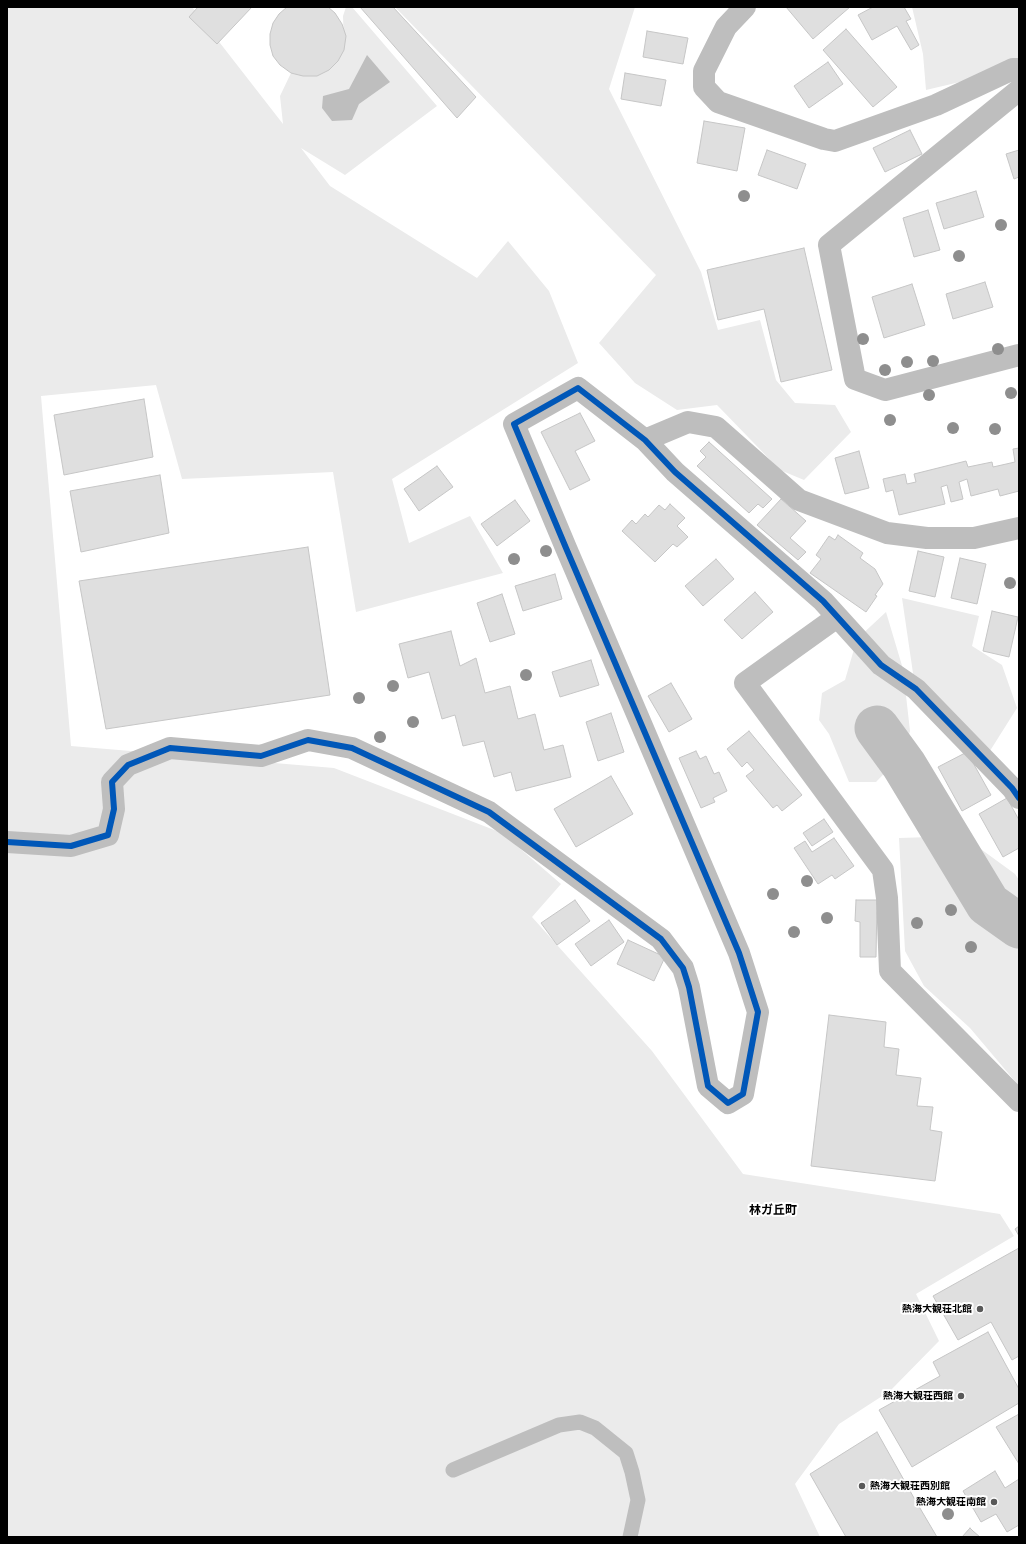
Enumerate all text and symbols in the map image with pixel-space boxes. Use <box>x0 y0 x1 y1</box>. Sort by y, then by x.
district label: 林ガ丘町 <box>749 1204 797 1218</box>
place label: 熱海大観荘北館 <box>902 1303 972 1315</box>
marker: 熱海大観荘北館 <box>975 1304 985 1314</box>
place label: 熱海大観荘西館 <box>883 1390 953 1402</box>
marker: 熱海大観荘西館 <box>956 1391 966 1401</box>
place label: 熱海大観荘西別館 <box>870 1480 950 1492</box>
marker: 熱海大観荘西別館 <box>857 1481 867 1491</box>
place label: 熱海大観荘南館 <box>916 1496 986 1508</box>
marker: 熱海大観荘南館 <box>989 1497 999 1507</box>

